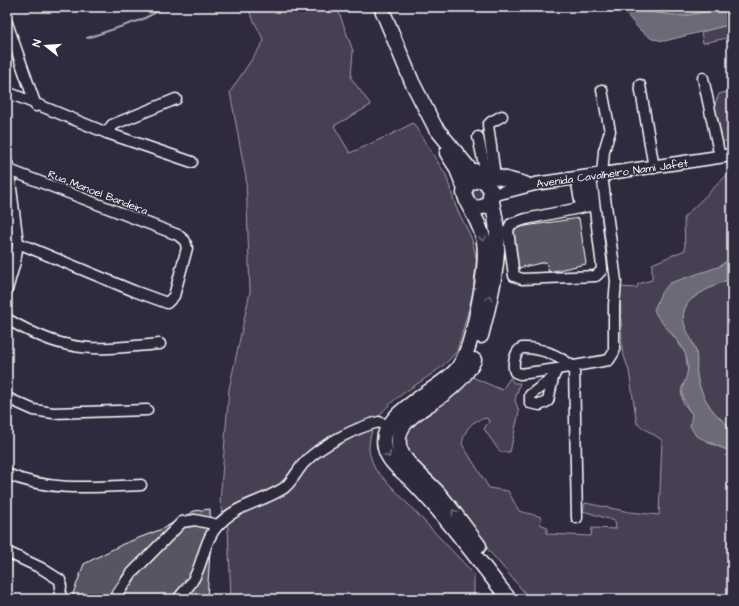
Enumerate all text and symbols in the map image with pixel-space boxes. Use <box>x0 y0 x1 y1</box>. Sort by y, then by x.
north arrow <box>26 26 66 66</box>
text: N <box>29 38 45 49</box>
street label: Avenida Cavalheiro Nami Jafet <box>535 155 689 192</box>
street label: Rua Manoel Bandeira <box>46 167 150 219</box>
one-way arrow <box>478 236 487 242</box>
one-way arrow <box>484 295 492 301</box>
one-way arrow <box>384 451 391 458</box>
one-way arrow <box>451 510 458 517</box>

